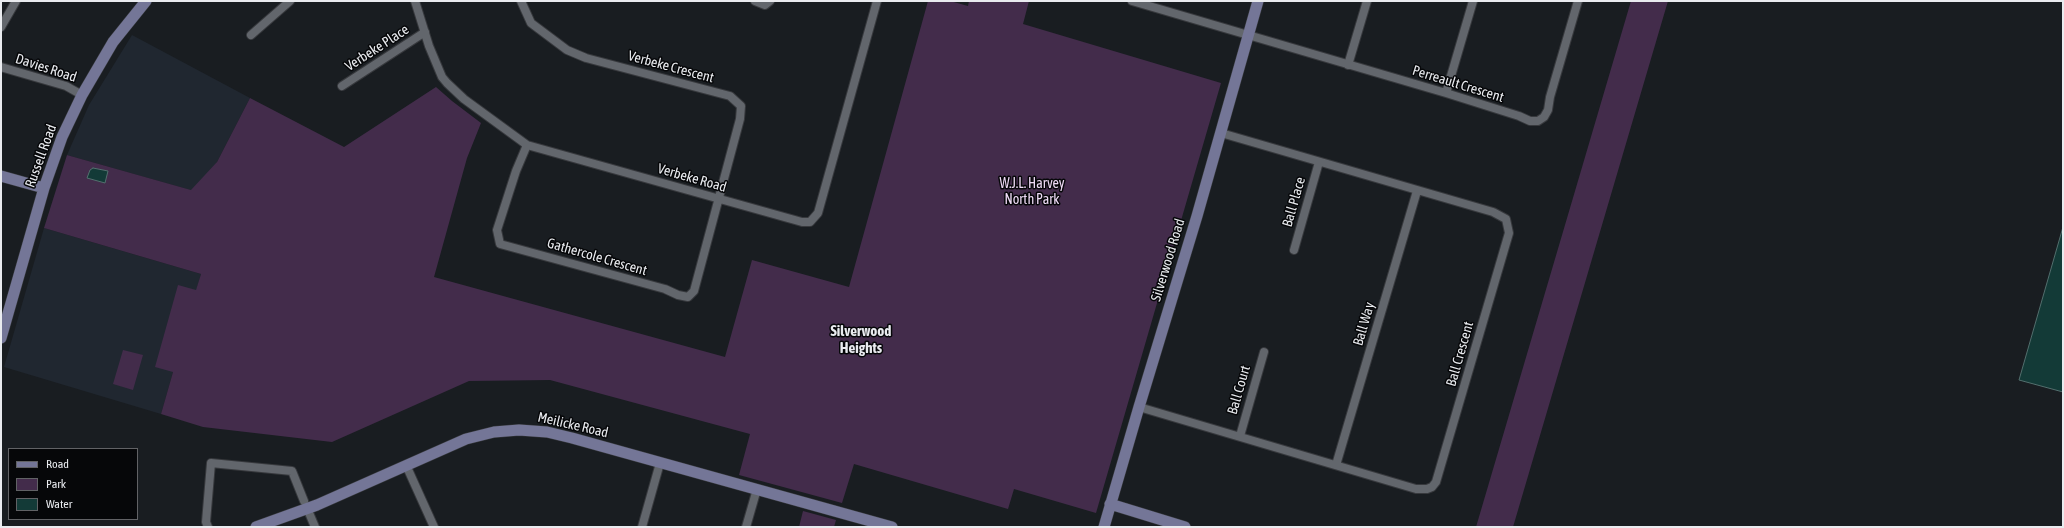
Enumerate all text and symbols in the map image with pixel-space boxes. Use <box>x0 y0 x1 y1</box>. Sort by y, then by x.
street label: Verbeke Place <box>342 21 412 75</box>
street label: Verbeke Crescent <box>626 47 716 87</box>
street label: Davies Road <box>13 50 79 86</box>
street label: Perreault Crescent <box>1410 62 1506 106</box>
street label: Russell Road <box>22 122 60 190</box>
street label: Verbeke Road <box>656 160 728 196</box>
street label: Ball Place <box>1279 175 1309 229</box>
park label: W.J.L. Harvey North Park <box>1000 176 1064 208</box>
street label: Silverwood Road <box>1147 217 1189 303</box>
street label: Gathercole Crescent <box>545 235 649 279</box>
street label: Ball Way <box>1350 300 1378 348</box>
street label: Ball Crescent <box>1443 320 1477 388</box>
district label: Silverwood Heights <box>831 322 891 357</box>
street label: Ball Court <box>1224 364 1254 416</box>
street label: Meilicke Road <box>536 409 610 441</box>
legend <box>8 448 138 520</box>
text: Road <box>46 457 69 471</box>
text: Park <box>46 477 66 491</box>
text: Water <box>46 497 72 511</box>

